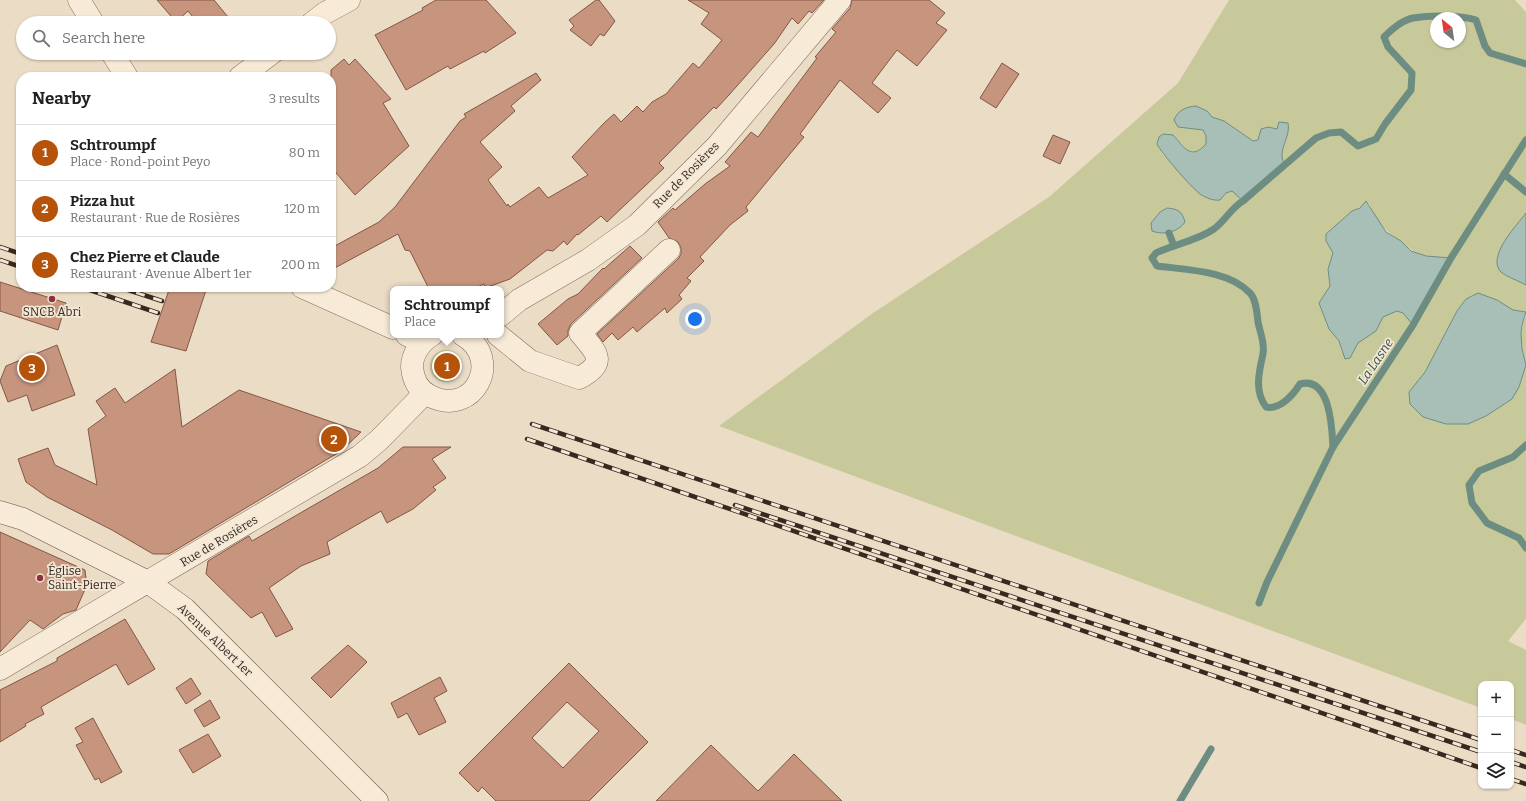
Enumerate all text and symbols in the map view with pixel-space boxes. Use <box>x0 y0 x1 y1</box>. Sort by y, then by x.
north arrow <box>1430 12 1466 48</box>
search box <box>16 16 336 60</box>
icon: search <box>30 27 52 49</box>
text: Search here <box>62 29 145 47</box>
text: Nearby <box>32 88 91 109</box>
text: 3 results <box>269 91 320 106</box>
text: Schtroumpf <box>70 136 156 154</box>
street label: Rue de Rosières <box>650 139 722 211</box>
text: 1 <box>42 145 48 160</box>
text: 80 m <box>289 145 320 160</box>
text: Place · Rond-point Peyo <box>70 154 210 169</box>
text: Pizza hut <box>70 192 135 210</box>
text: 2 <box>41 201 49 216</box>
text: 120 m <box>284 201 320 216</box>
text: Restaurant · Rue de Rosières <box>70 210 240 225</box>
text: Chez Pierre et Claude <box>70 248 220 266</box>
text: 3 <box>41 257 49 272</box>
text: 200 m <box>281 257 320 272</box>
text: Restaurant · Avenue Albert 1er <box>70 266 252 281</box>
popup <box>390 286 504 338</box>
marker: SNCB Abri <box>47 294 57 304</box>
text: Schtroumpf <box>404 296 490 314</box>
place label: SNCB Abri <box>23 305 82 319</box>
your location <box>685 309 705 329</box>
text: Place <box>404 314 436 329</box>
water label: La Lasne <box>1355 335 1396 387</box>
pin: 1 <box>434 351 460 381</box>
pin: 3 <box>19 353 45 383</box>
pin: 2 <box>321 424 347 454</box>
street label: Rue de Rosières <box>178 512 261 570</box>
place label: Église Saint-Pierre <box>48 563 116 592</box>
marker: Église Saint-Pierre <box>35 573 45 583</box>
street label: Avenue Albert 1er <box>175 601 256 680</box>
map controls <box>1478 681 1514 789</box>
button: + <box>1478 681 1514 717</box>
button: − <box>1478 717 1514 753</box>
button: layers <box>1478 753 1514 789</box>

